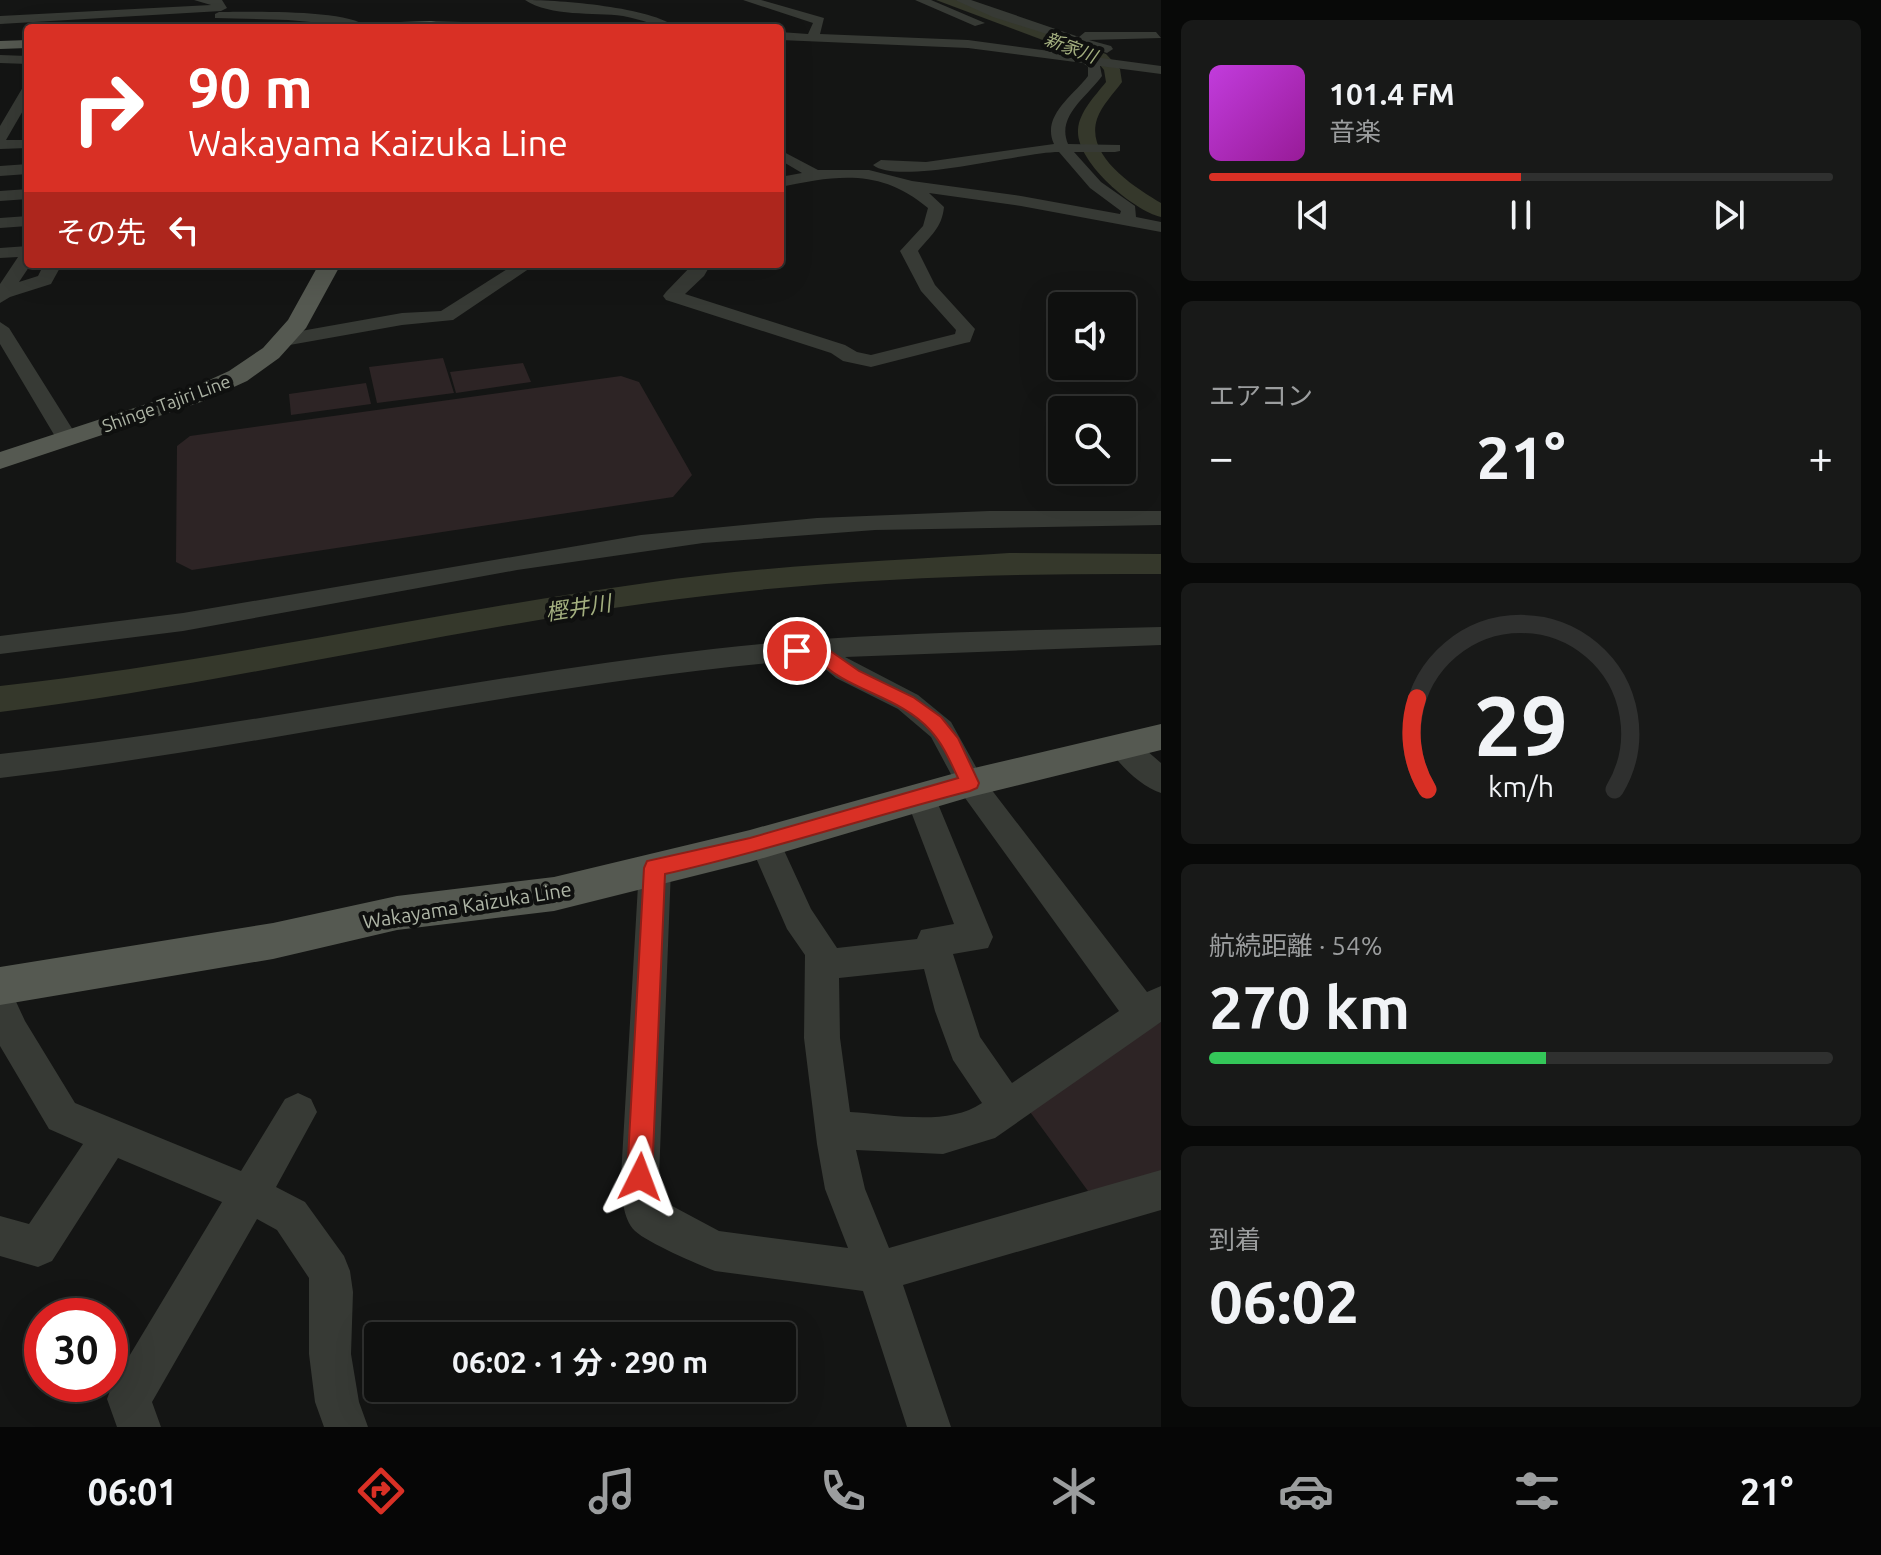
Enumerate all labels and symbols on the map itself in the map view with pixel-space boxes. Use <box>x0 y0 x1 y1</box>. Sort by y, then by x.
water label: 新家川 <box>1042 28 1102 67</box>
street label: Shinge Tajiri Line <box>99 370 233 436</box>
water label: 樫井川 <box>543 589 615 625</box>
pin <box>763 617 831 685</box>
street label: Wakayama Kaizuka Line <box>361 877 573 933</box>
position arrow <box>598 1135 682 1219</box>
speed limit sign: 30 <box>24 1298 128 1402</box>

